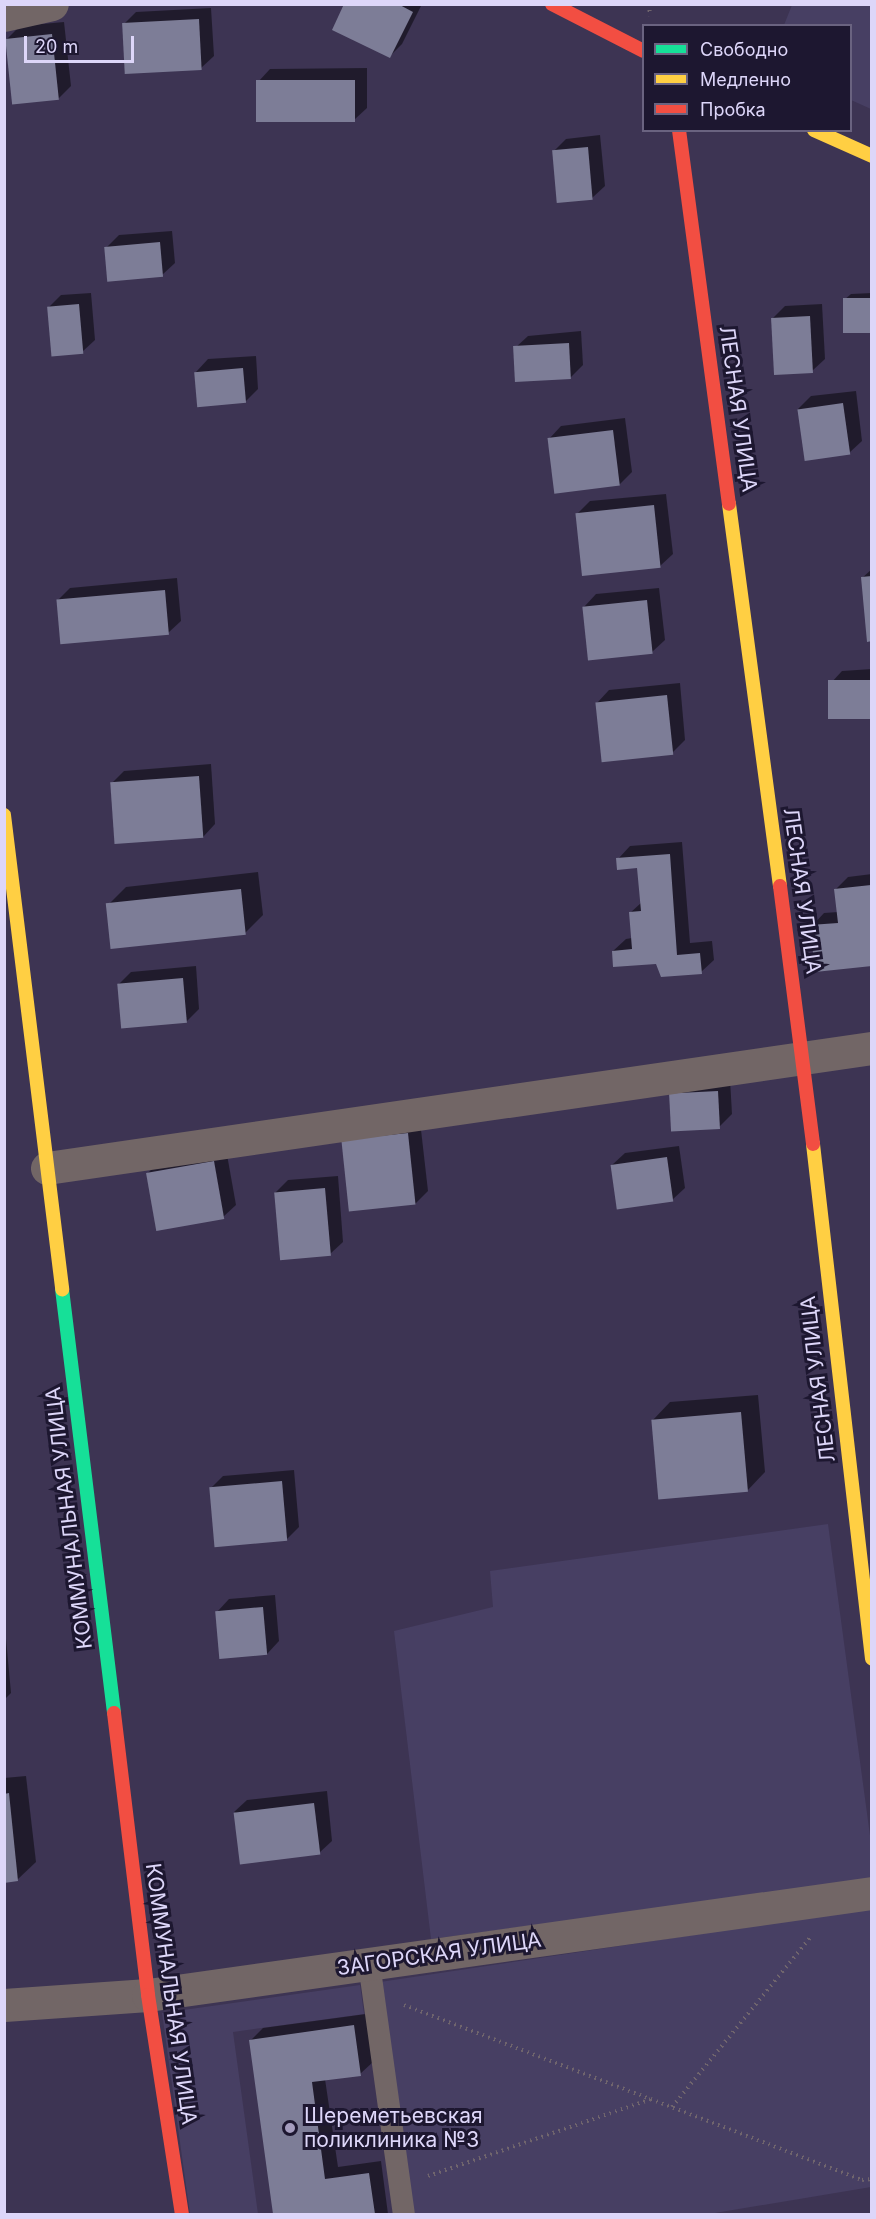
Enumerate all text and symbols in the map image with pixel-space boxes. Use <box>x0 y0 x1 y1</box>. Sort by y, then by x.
scale bar <box>27 24 136 62</box>
legend <box>642 24 852 132</box>
text: 20 m <box>35 36 78 57</box>
text: Свободно <box>700 39 788 60</box>
text: Медленно <box>700 69 791 90</box>
text: Пробка <box>700 99 766 120</box>
street label: ЛЕСНАЯ УЛИЦА <box>714 324 762 494</box>
street label: ЛЕСНАЯ УЛИЦА <box>778 806 826 976</box>
street label: ЛЕСНАЯ УЛИЦА <box>795 1294 841 1464</box>
street label: КОММУНАЛЬНАЯ УЛИЦА <box>40 1385 98 1651</box>
street label: КОММУНАЛЬНАЯ УЛИЦА <box>140 1862 202 2126</box>
street label: ЗАГОРСКАЯ УЛИЦА <box>335 1927 543 1981</box>
place label: Шереметьевская поликлиника №3 <box>304 2103 483 2153</box>
marker: Шереметьевская поликлиника №3 <box>281 2119 299 2137</box>

